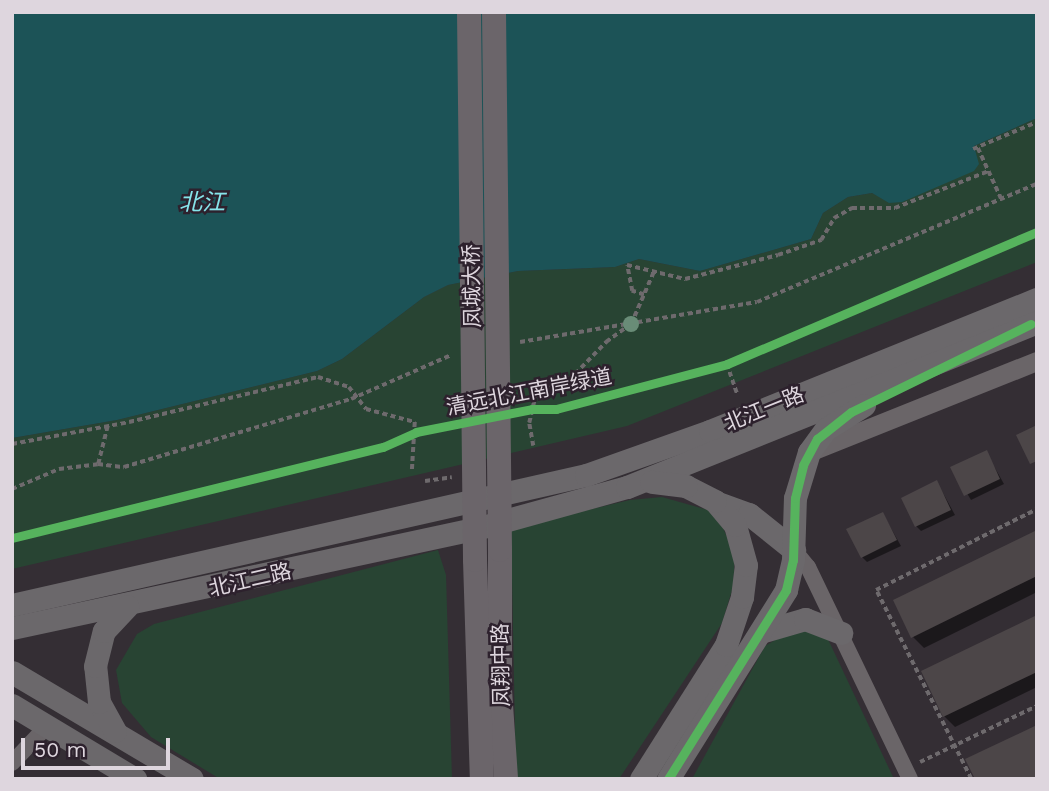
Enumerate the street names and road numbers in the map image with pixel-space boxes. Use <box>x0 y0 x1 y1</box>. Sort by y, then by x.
street label: 凤城大桥 <box>459 244 485 328</box>
street label: 清远北江南岸绿道 <box>444 364 614 420</box>
street label: 北江一路 <box>720 382 808 436</box>
street label: 北江二路 <box>206 558 294 602</box>
street label: 凤翔中路 <box>488 623 514 707</box>

